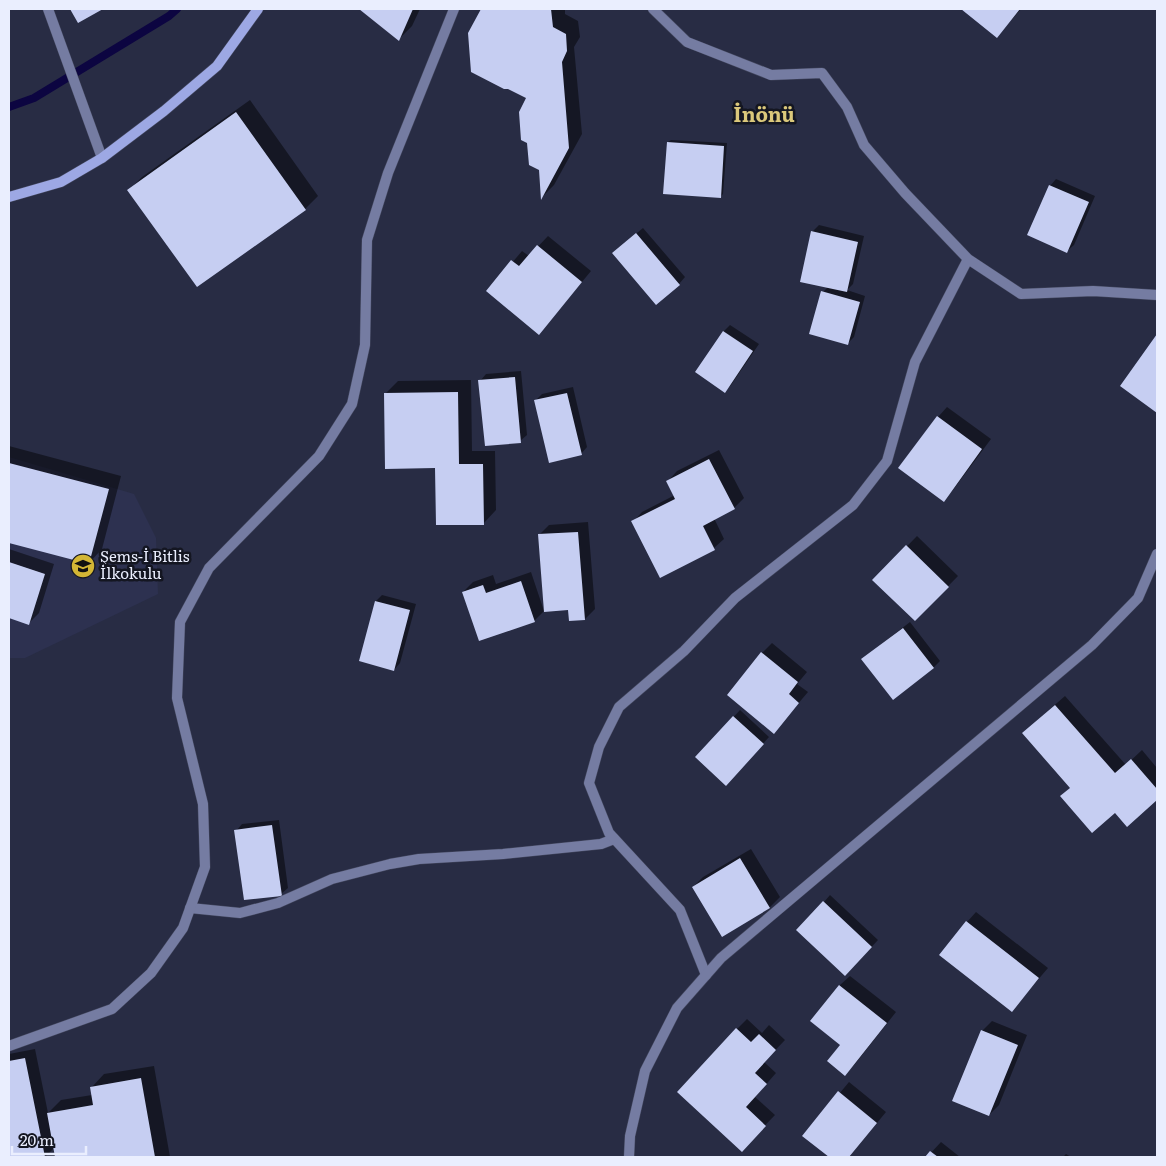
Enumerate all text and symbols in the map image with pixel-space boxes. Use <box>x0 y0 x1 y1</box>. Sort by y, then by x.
district label: İnönü <box>733 98 795 128</box>
place label: Şems-İ Bitlis İlkokulu <box>100 544 190 584</box>
school or university icon: Şems-İ Bitlis İlkokulu <box>70 553 96 579</box>
scale bar <box>12 1124 86 1156</box>
text: 20 m <box>20 1128 54 1151</box>

